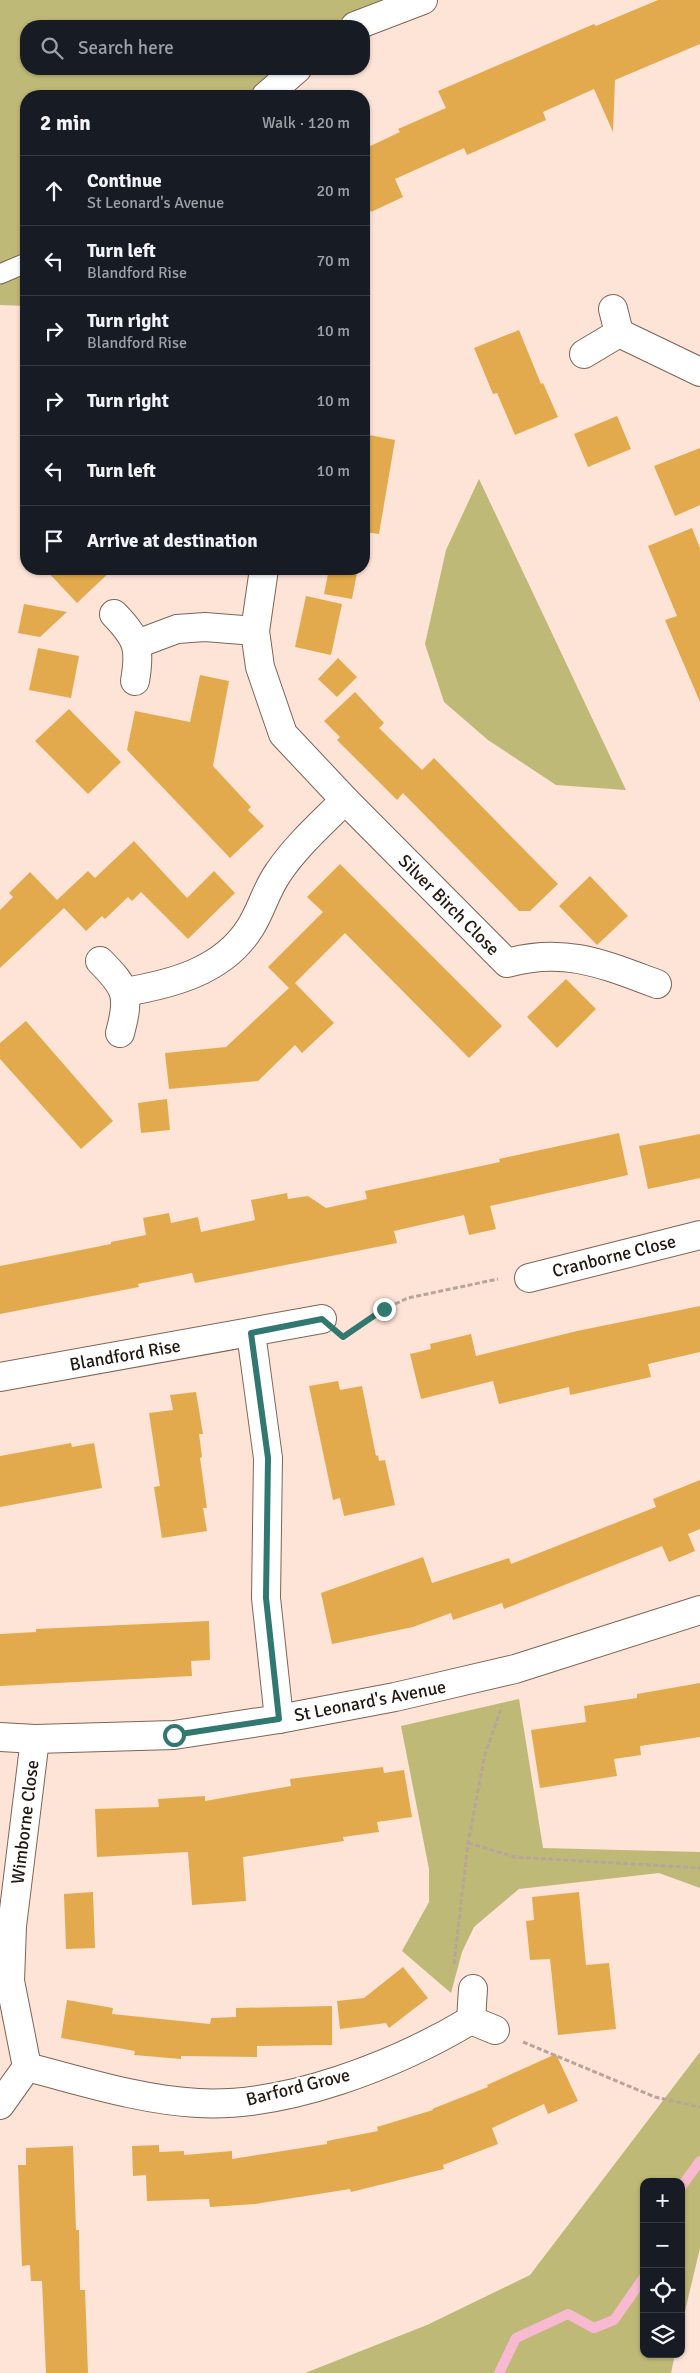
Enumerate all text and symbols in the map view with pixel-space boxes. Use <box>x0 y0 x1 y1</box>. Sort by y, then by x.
search box <box>20 20 370 75</box>
icon: search <box>38 34 66 62</box>
text: Search here <box>78 36 174 60</box>
text: 2 min <box>40 110 91 136</box>
text: Walk · 120 m <box>262 113 350 133</box>
text: Continue <box>87 169 162 193</box>
icon: ahead <box>40 177 68 205</box>
text: 20 m <box>316 181 350 201</box>
text: St Leonard's Avenue <box>87 193 224 213</box>
text: Turn left <box>87 239 156 263</box>
icon: left <box>40 247 68 275</box>
text: 70 m <box>316 251 350 271</box>
text: Blandford Rise <box>87 263 187 283</box>
text: Turn right <box>87 309 169 333</box>
icon: right <box>40 317 68 345</box>
text: 10 m <box>316 321 350 341</box>
text: Blandford Rise <box>87 333 187 353</box>
icon: right <box>40 387 68 415</box>
text: Turn right <box>87 389 169 413</box>
text: 10 m <box>316 391 350 411</box>
icon: left <box>40 457 68 485</box>
text: Turn left <box>87 459 156 483</box>
text: 10 m <box>316 461 350 481</box>
icon: arrive <box>40 527 68 555</box>
text: Arrive at destination <box>87 529 258 553</box>
street label: Silver Birch Close <box>394 850 504 960</box>
street label: Cranborne Close <box>550 1230 678 1282</box>
route end <box>373 1298 396 1321</box>
street label: Blandford Rise <box>68 1334 182 1376</box>
street label: St Leonard's Avenue <box>292 1675 448 1727</box>
route start <box>163 1724 186 1747</box>
street label: Wimborne Close <box>6 1759 44 1885</box>
street label: Barford Grove <box>244 2063 352 2111</box>
map controls <box>640 2178 685 2358</box>
button: + <box>640 2178 685 2223</box>
button: − <box>640 2223 685 2268</box>
button: locate <box>640 2268 685 2313</box>
button: layers <box>640 2313 685 2358</box>

